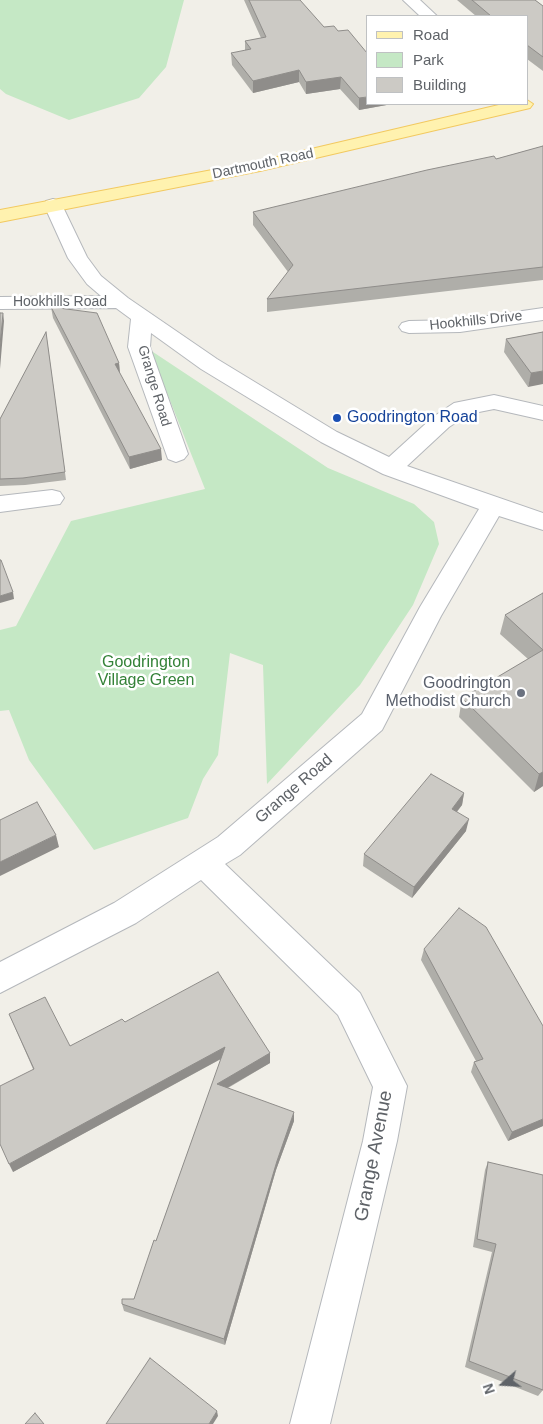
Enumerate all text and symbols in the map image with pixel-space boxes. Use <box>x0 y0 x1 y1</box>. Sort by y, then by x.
legend <box>366 15 528 105</box>
text: Road <box>413 26 449 43</box>
text: Park <box>413 51 444 68</box>
text: Building <box>413 76 466 93</box>
street label: Dartmouth Road <box>211 145 315 183</box>
street label: Hookhills Road <box>13 294 107 310</box>
street label: Hookhills Drive <box>429 308 523 334</box>
street label: Grange Road <box>134 343 174 429</box>
place label: Goodrington Road <box>347 408 478 428</box>
marker: Goodrington Road <box>331 412 343 424</box>
park label: Goodrington Village Green <box>98 653 194 691</box>
place label: Goodrington Methodist Church <box>386 674 511 712</box>
marker: Goodrington Methodist Church <box>515 687 527 699</box>
street label: Grange Road <box>251 750 337 828</box>
street label: Grange Avenue <box>350 1089 398 1223</box>
north arrow <box>478 1359 528 1409</box>
text: N <box>480 1381 498 1396</box>

